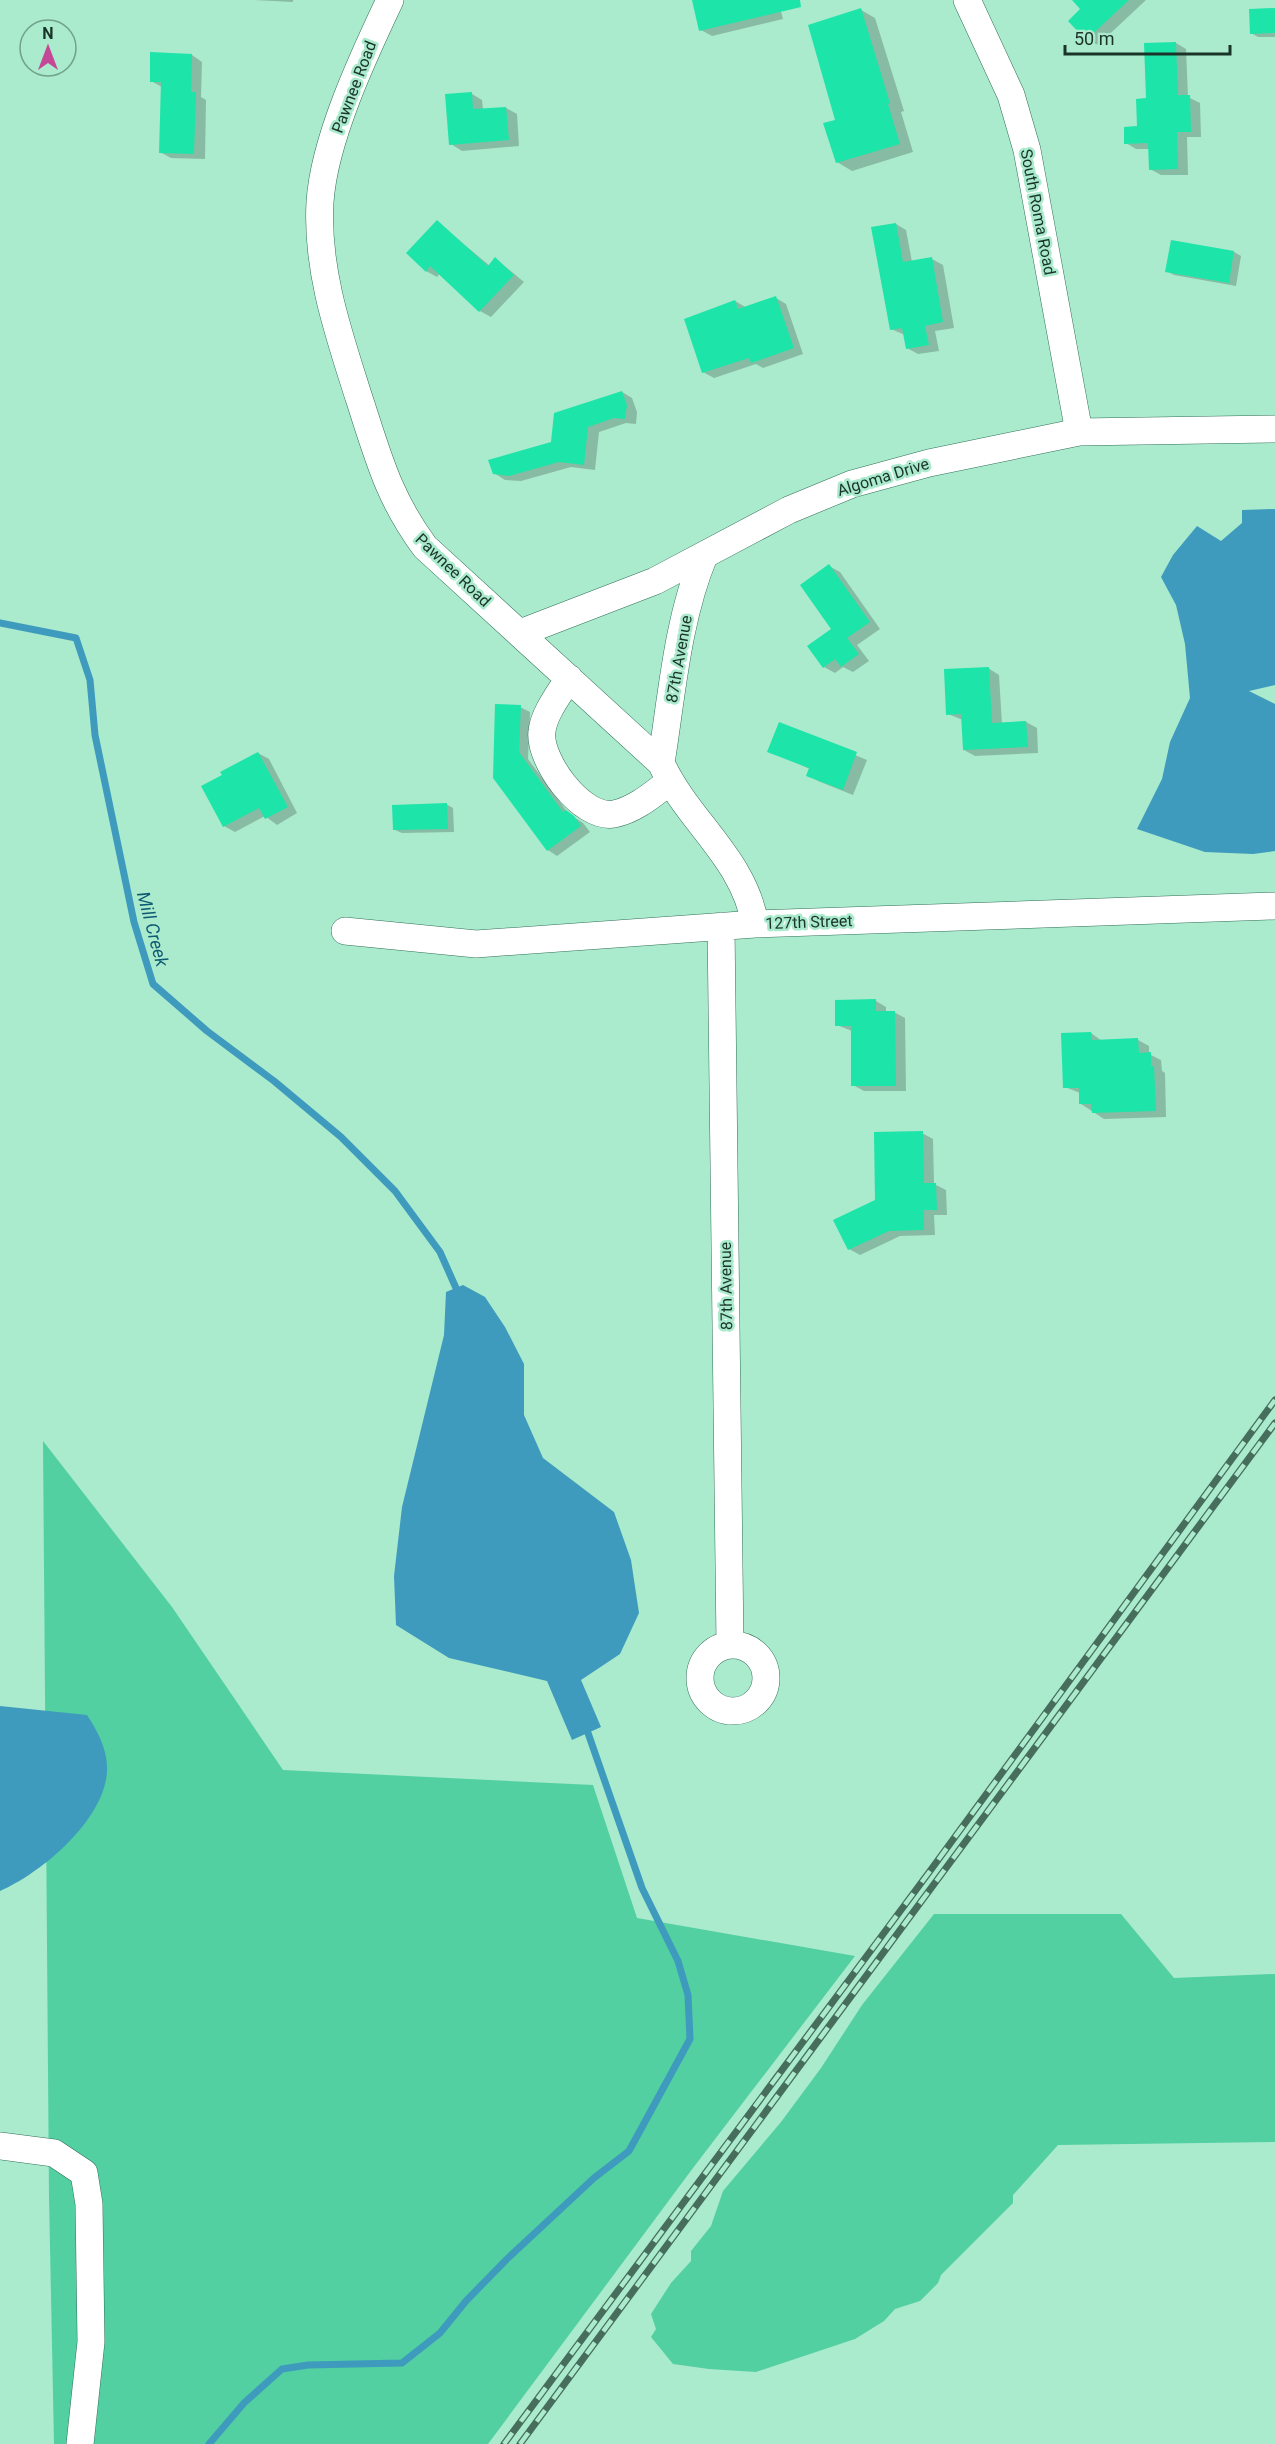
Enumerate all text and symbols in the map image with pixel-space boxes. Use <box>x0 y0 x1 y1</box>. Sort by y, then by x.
north arrow <box>18 18 78 78</box>
scale bar <box>1065 18 1230 56</box>
text: N <box>42 24 54 43</box>
text: 50 m <box>1074 28 1114 49</box>
street label: Pawnee Road <box>328 38 380 136</box>
street label: South Roma Road <box>1016 147 1060 277</box>
street label: Algoma Drive <box>835 454 931 500</box>
street label: Pawnee Road <box>411 529 495 611</box>
street label: 87th Avenue <box>662 614 696 704</box>
water label: Mill Creek <box>133 889 173 970</box>
street label: 127th Street <box>765 911 853 933</box>
street label: 87th Avenue <box>716 1242 736 1330</box>

